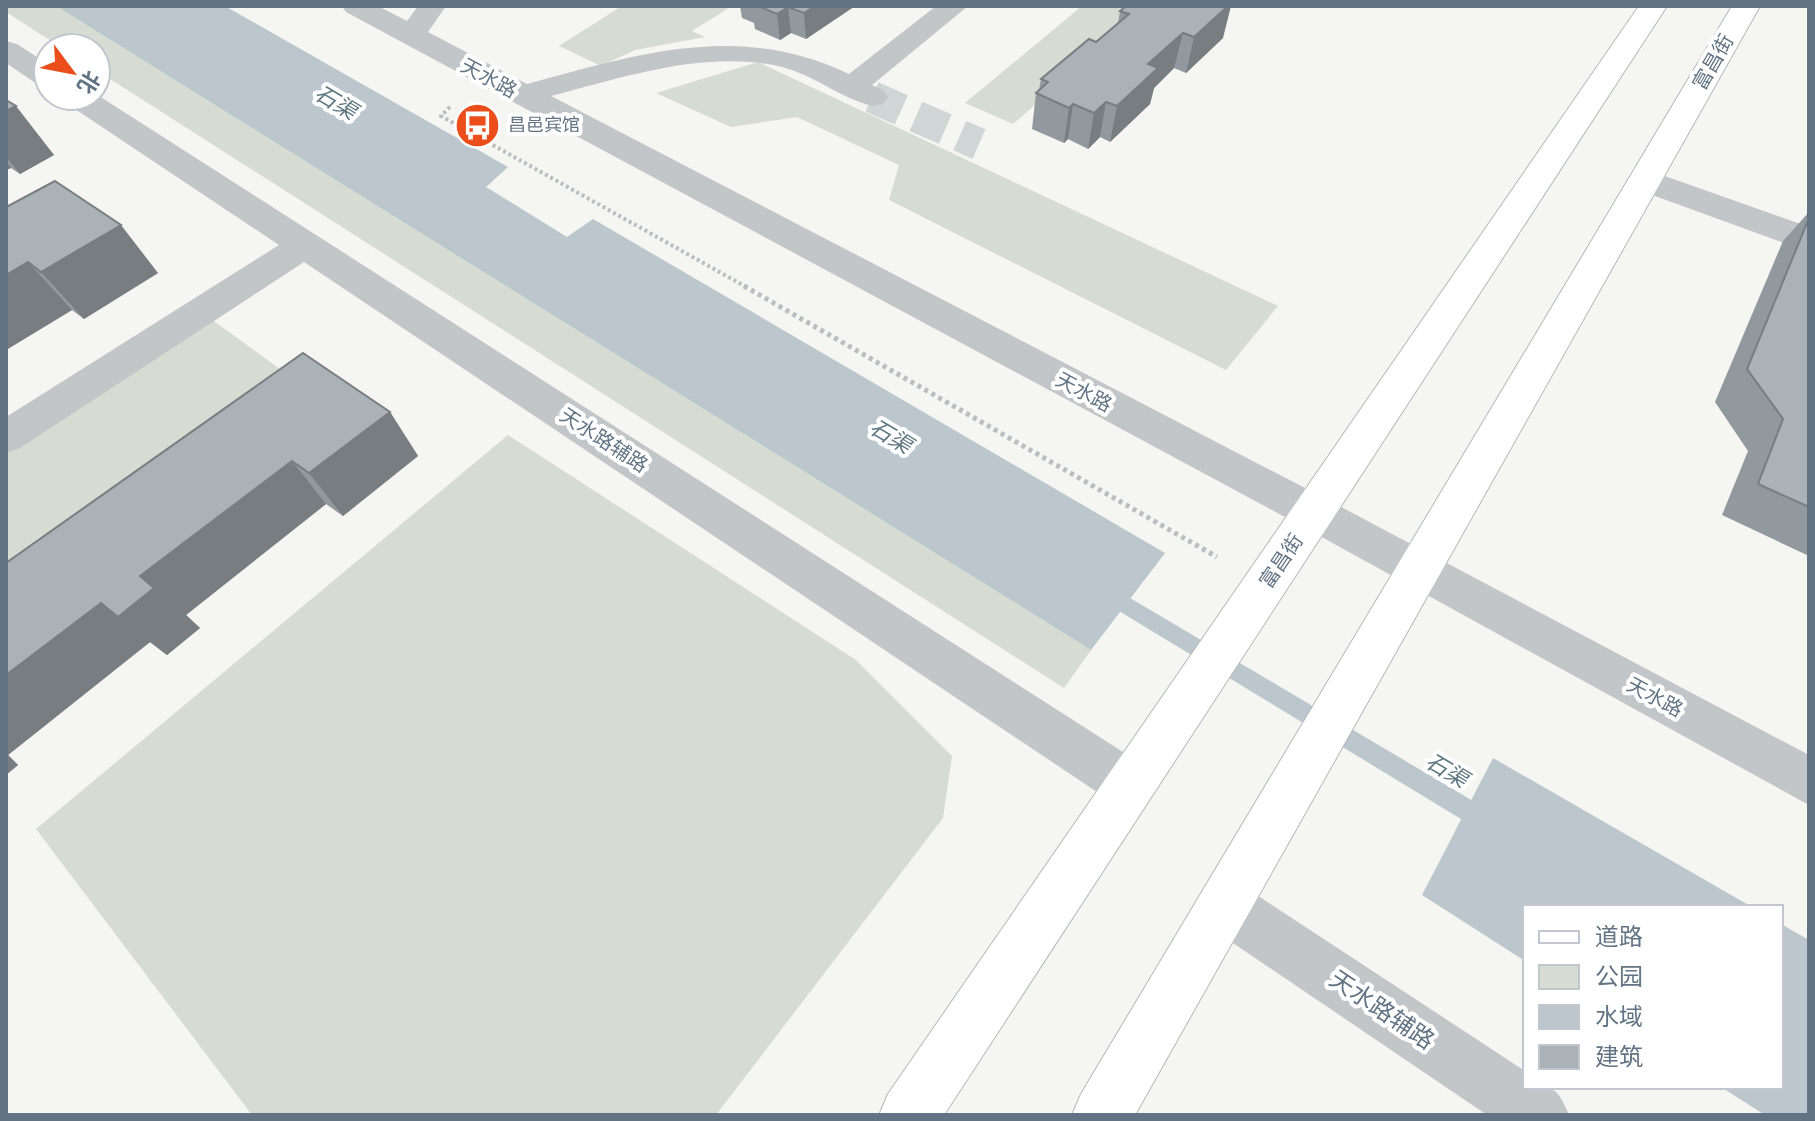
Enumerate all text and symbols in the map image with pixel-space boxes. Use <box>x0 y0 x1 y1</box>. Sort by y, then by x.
street label: 富昌街 <box>1686 29 1739 94</box>
north arrow <box>32 32 112 112</box>
street label: 天水路 <box>456 52 522 104</box>
text: 北 <box>71 66 108 100</box>
water label: 石渠 <box>310 78 365 127</box>
bus stop icon: 昌邑宾馆 <box>453 101 501 149</box>
place label: 昌邑宾馆 <box>508 113 580 136</box>
street label: 天水路 <box>1051 366 1117 418</box>
street label: 天水路辅路 <box>555 401 654 478</box>
water label: 石渠 <box>865 412 920 461</box>
street label: 富昌街 <box>1253 528 1309 593</box>
street label: 天水路 <box>1622 671 1688 723</box>
water label: 石渠 <box>1421 746 1476 795</box>
legend <box>1523 905 1783 1089</box>
text: 道路 <box>1595 920 1643 952</box>
text: 公园 <box>1595 960 1643 992</box>
street label: 天水路辅路 <box>1324 962 1441 1056</box>
text: 水域 <box>1595 1000 1643 1032</box>
text: 建筑 <box>1595 1040 1643 1072</box>

